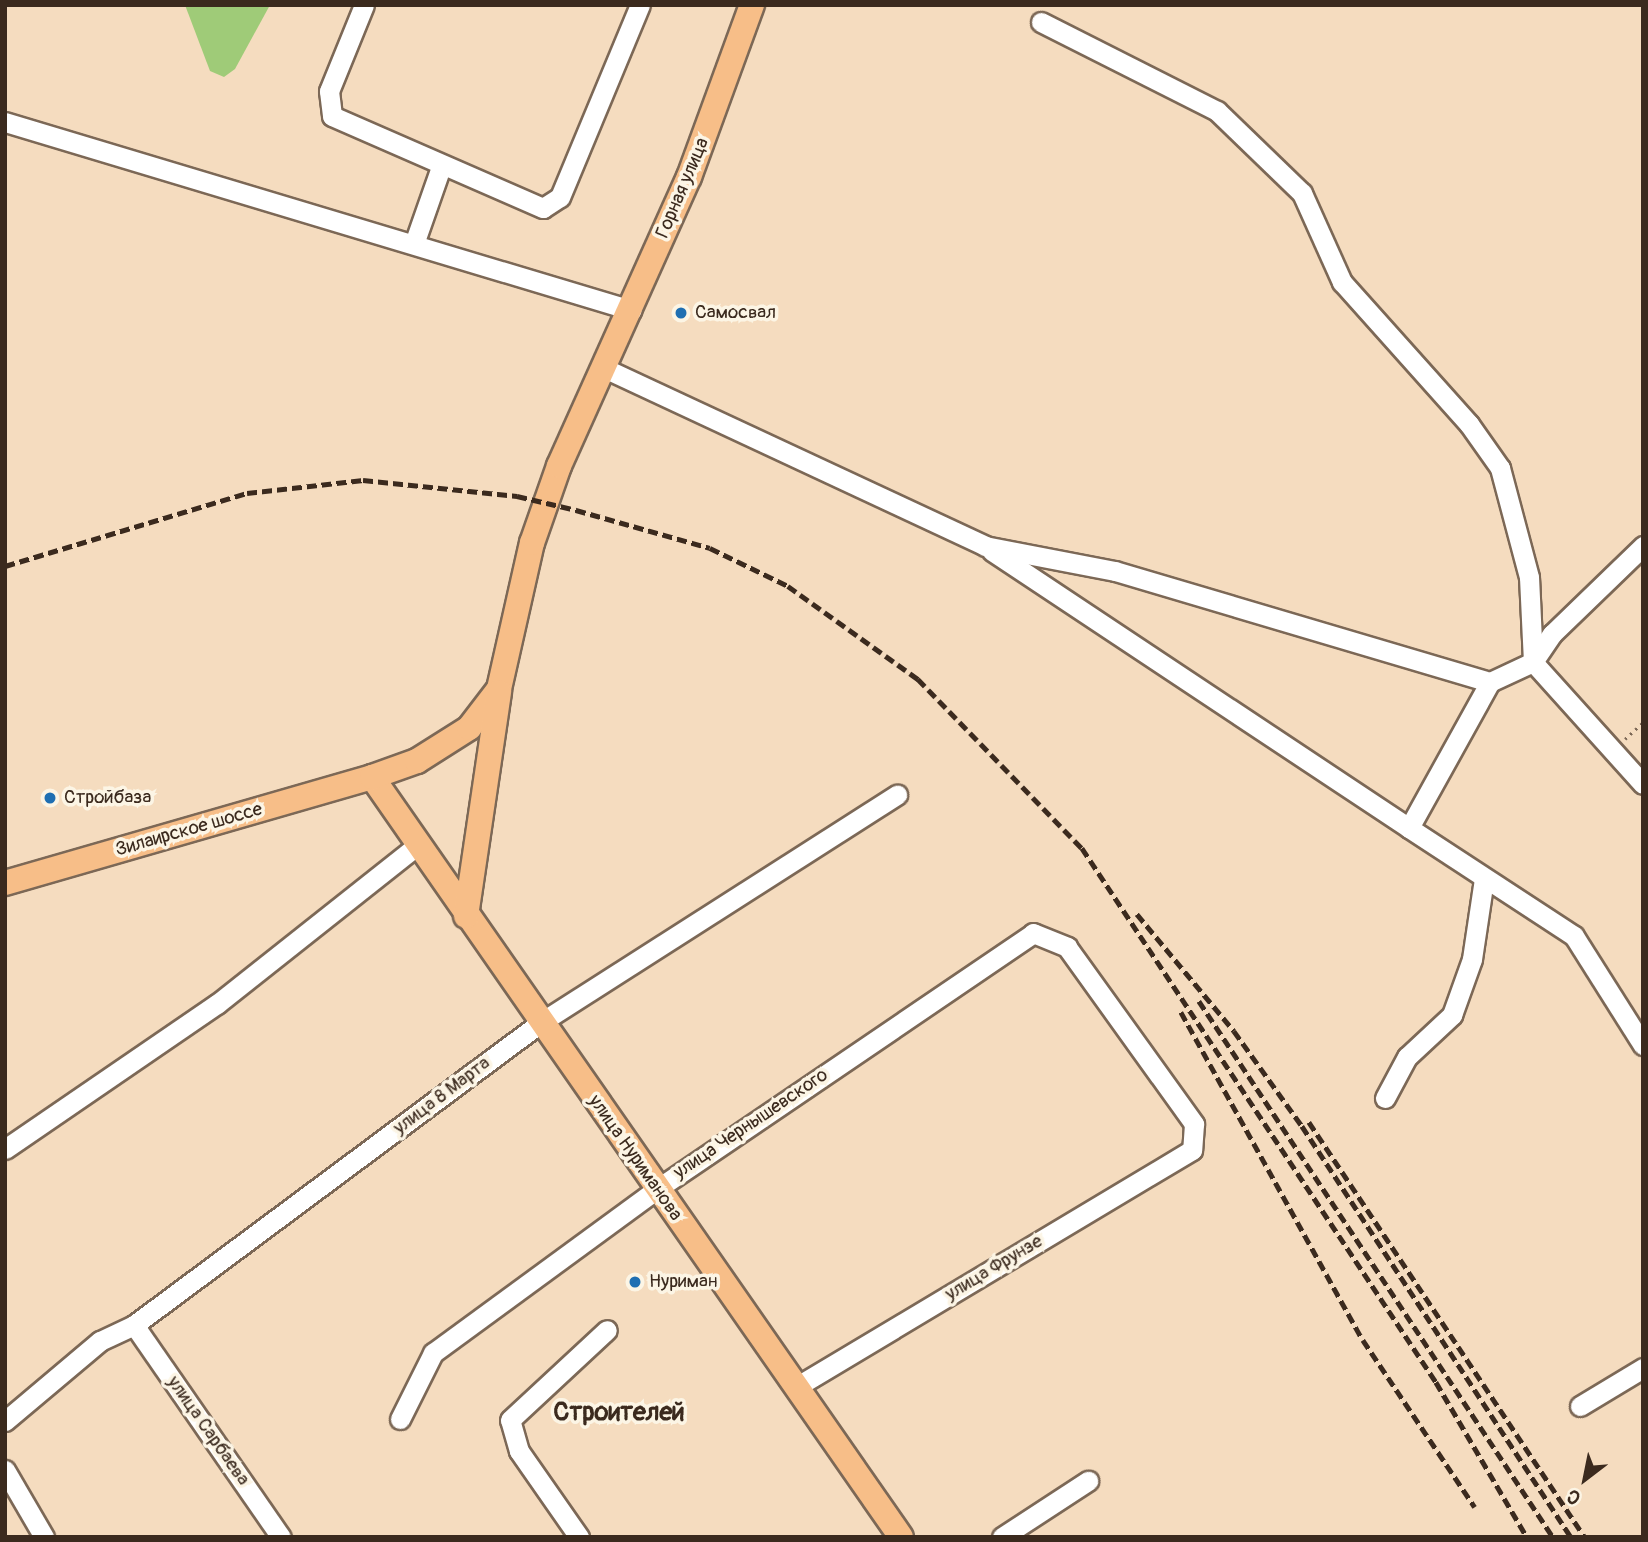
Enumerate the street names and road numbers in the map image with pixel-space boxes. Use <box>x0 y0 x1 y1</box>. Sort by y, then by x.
street label: Горная улица <box>652 134 714 242</box>
street label: Зилаирское шоссе <box>113 798 265 862</box>
street label: улица 8 Марта <box>389 1052 495 1140</box>
street label: улица Чернышевского <box>669 1064 833 1184</box>
street label: улица Нуриманова <box>583 1091 687 1225</box>
street label: улица Фрунзе <box>941 1230 1047 1306</box>
street label: улица Сарбаева <box>162 1372 254 1490</box>

